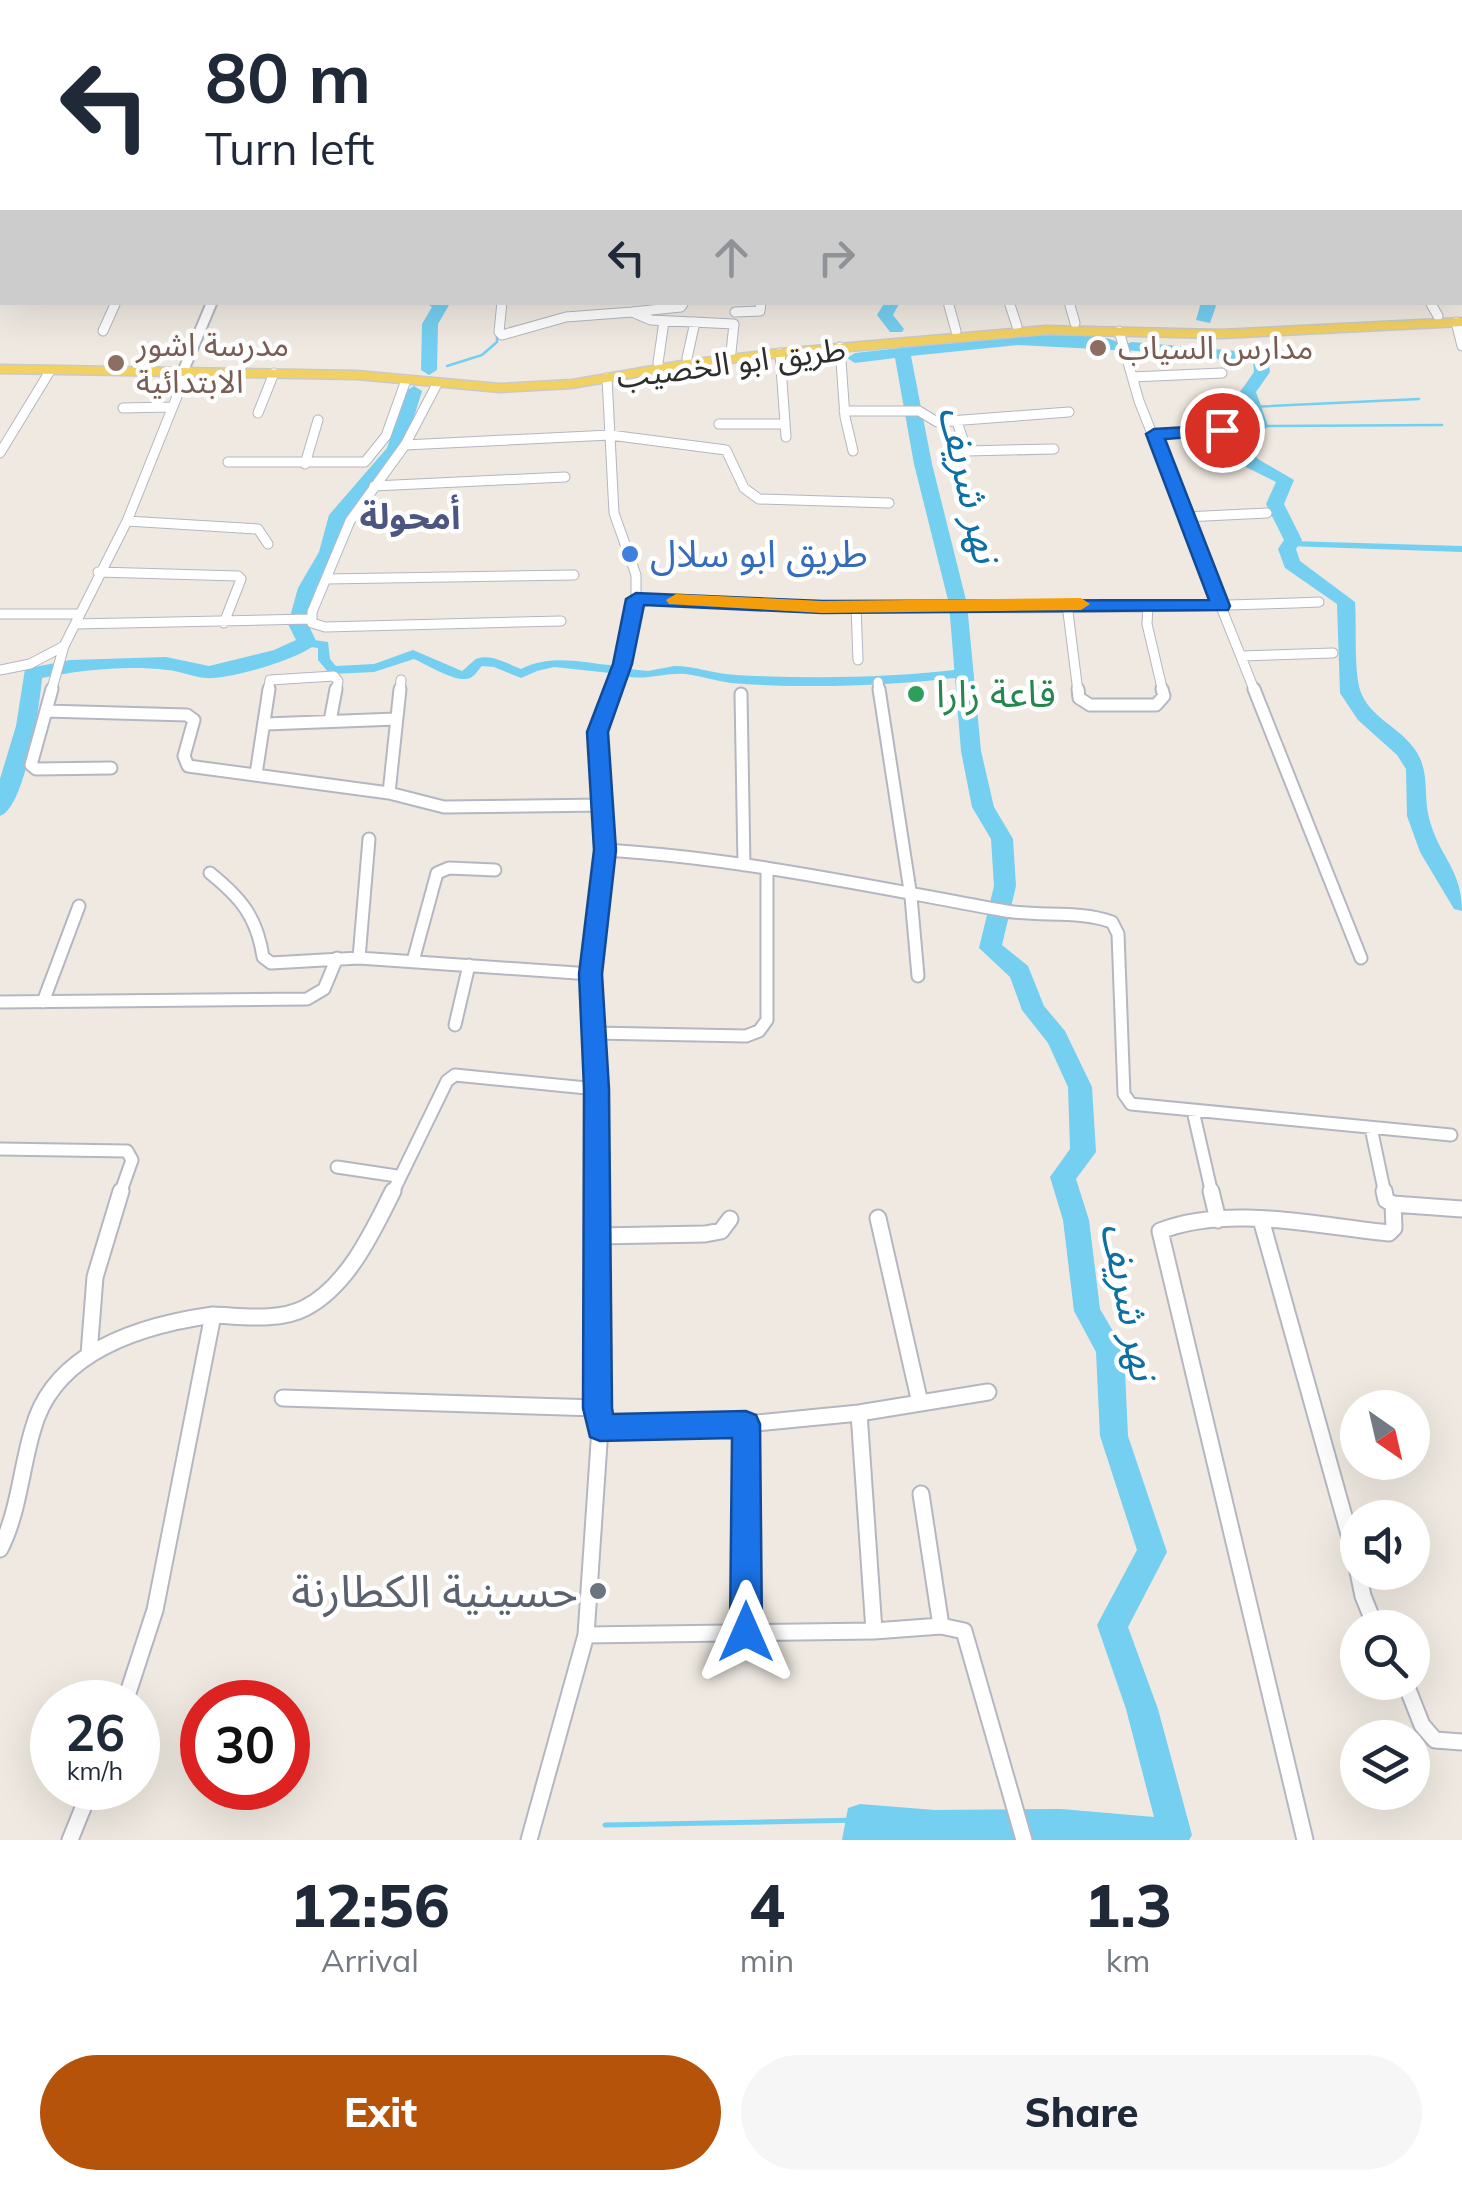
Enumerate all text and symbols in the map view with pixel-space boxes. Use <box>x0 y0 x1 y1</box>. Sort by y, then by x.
text: 80 m <box>205 33 371 121</box>
icon: left <box>40 40 170 170</box>
text: Turn left <box>205 120 374 176</box>
icon: left <box>599 230 654 285</box>
icon: ahead <box>704 230 759 285</box>
icon: right <box>809 230 864 285</box>
place label: مدرسة اشور الابتدائية <box>135 324 289 401</box>
place label: مدارس السياب <box>1118 327 1313 367</box>
street label: طريق ابو الخصيب <box>614 328 848 397</box>
marker: مدارس السياب <box>1087 337 1109 359</box>
marker: مدرسة اشور الابتدائية <box>105 352 127 374</box>
pin <box>1180 388 1265 473</box>
water label: نهر شريف <box>929 401 1014 570</box>
icon: arrive <box>1195 403 1250 458</box>
district label: أمحولة <box>360 494 460 538</box>
place label: طريق ابو سلال <box>650 529 868 578</box>
marker: طريق ابو سلال <box>619 543 641 565</box>
place label: قاعة زارا <box>936 669 1056 717</box>
marker: قاعة زارا <box>905 683 927 705</box>
water label: نهر شريف <box>1091 1218 1171 1387</box>
north arrow <box>1340 1390 1430 1480</box>
map controls <box>1340 1390 1430 1810</box>
button: sound <box>1340 1500 1430 1590</box>
place label: حسينية الكطارنة <box>291 1562 578 1618</box>
marker: حسينية الكطارنة <box>587 1580 609 1602</box>
position arrow <box>694 1580 798 1684</box>
button: search <box>1340 1610 1430 1700</box>
speed limit sign: 30 <box>180 1680 310 1810</box>
text: 26 <box>65 1701 125 1764</box>
button: layers <box>1340 1720 1430 1810</box>
text: km/h <box>67 1755 123 1786</box>
text: 12:56 <box>290 1867 450 1942</box>
text: 4 <box>749 1867 785 1942</box>
text: 1.3 <box>1084 1867 1172 1942</box>
text: Arrival <box>321 1940 419 1980</box>
text: min <box>740 1940 794 1980</box>
text: km <box>1106 1940 1150 1980</box>
button: Exit <box>40 2055 721 2170</box>
button: Share <box>741 2055 1422 2170</box>

